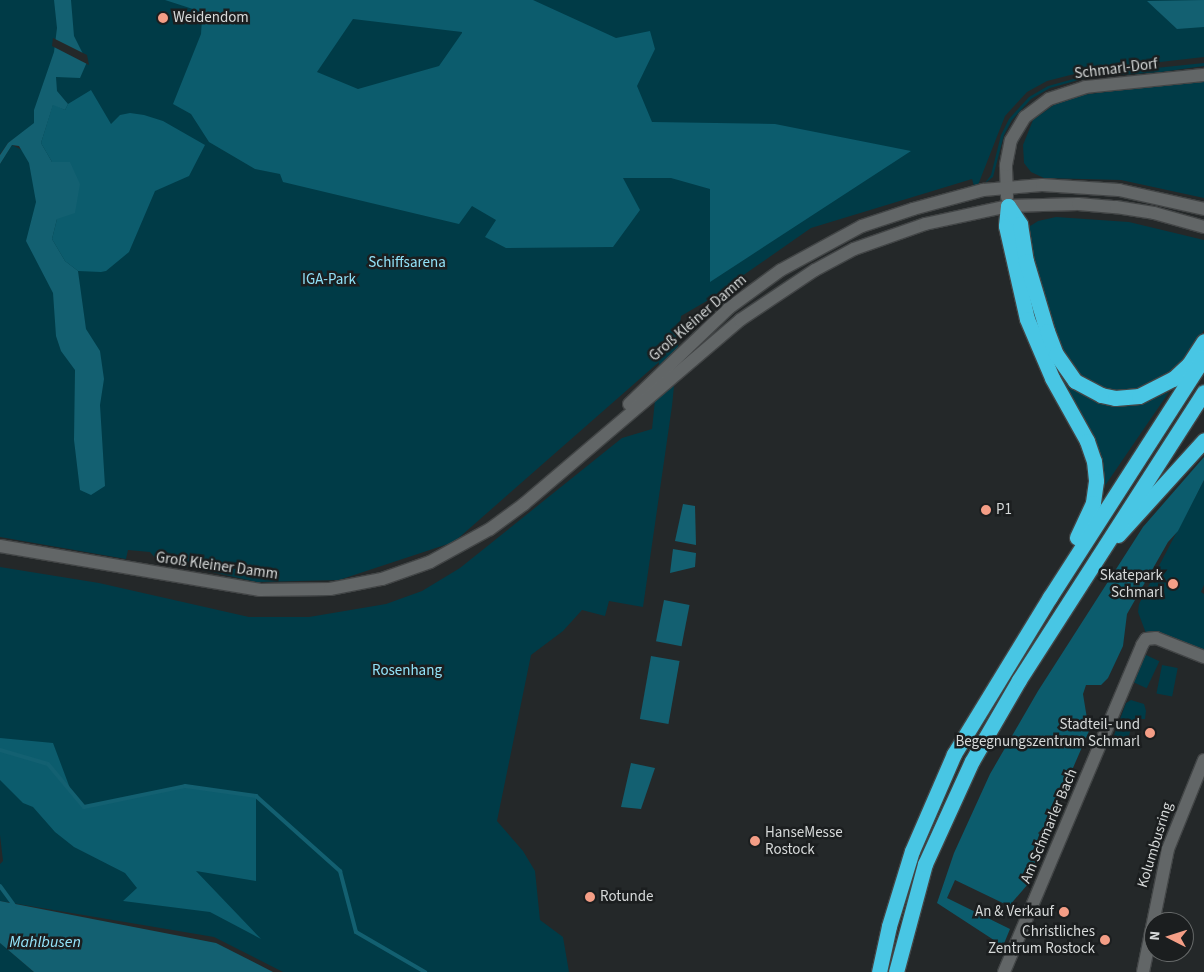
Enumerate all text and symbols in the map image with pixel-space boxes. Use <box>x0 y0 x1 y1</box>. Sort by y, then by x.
place label: Weidendom <box>173 9 249 27</box>
marker: Weidendom <box>157 12 169 24</box>
street label: Schmarl-Dorf <box>1073 55 1159 83</box>
park label: Schiffsarena <box>368 254 446 272</box>
park label: IGA-Park <box>302 271 356 289</box>
street label: Groß Kleiner Damm <box>646 271 750 365</box>
place label: P1 <box>996 501 1012 519</box>
marker: P1 <box>980 504 992 516</box>
street label: Groß Kleiner Damm <box>155 549 279 583</box>
place label: Skatepark Schmarl <box>1100 566 1163 601</box>
marker: Skatepark Schmarl <box>1167 578 1179 590</box>
park label: Rosenhang <box>372 662 442 680</box>
place label: Stadteil- und Begegnungszentrum Schmarl <box>955 715 1140 750</box>
marker: Stadteil- und Begegnungszentrum Schmarl <box>1144 727 1156 739</box>
street label: Am Schmarler Bach <box>1017 766 1081 886</box>
street label: Kolumbusring <box>1133 800 1177 890</box>
place label: HanseMesse Rostock <box>765 823 843 858</box>
marker: HanseMesse Rostock <box>749 835 761 847</box>
place label: Rotunde <box>600 888 653 906</box>
marker: Rotunde <box>584 891 596 903</box>
place label: An & Verkauf <box>975 903 1054 921</box>
marker: An & Verkauf <box>1058 906 1070 918</box>
north arrow <box>1144 912 1194 962</box>
place label: Christliches Zentrum Rostock <box>988 922 1095 957</box>
text: N <box>1145 930 1165 941</box>
water label: Mahlbusen <box>9 932 81 952</box>
marker: Christliches Zentrum Rostock <box>1099 934 1111 946</box>

